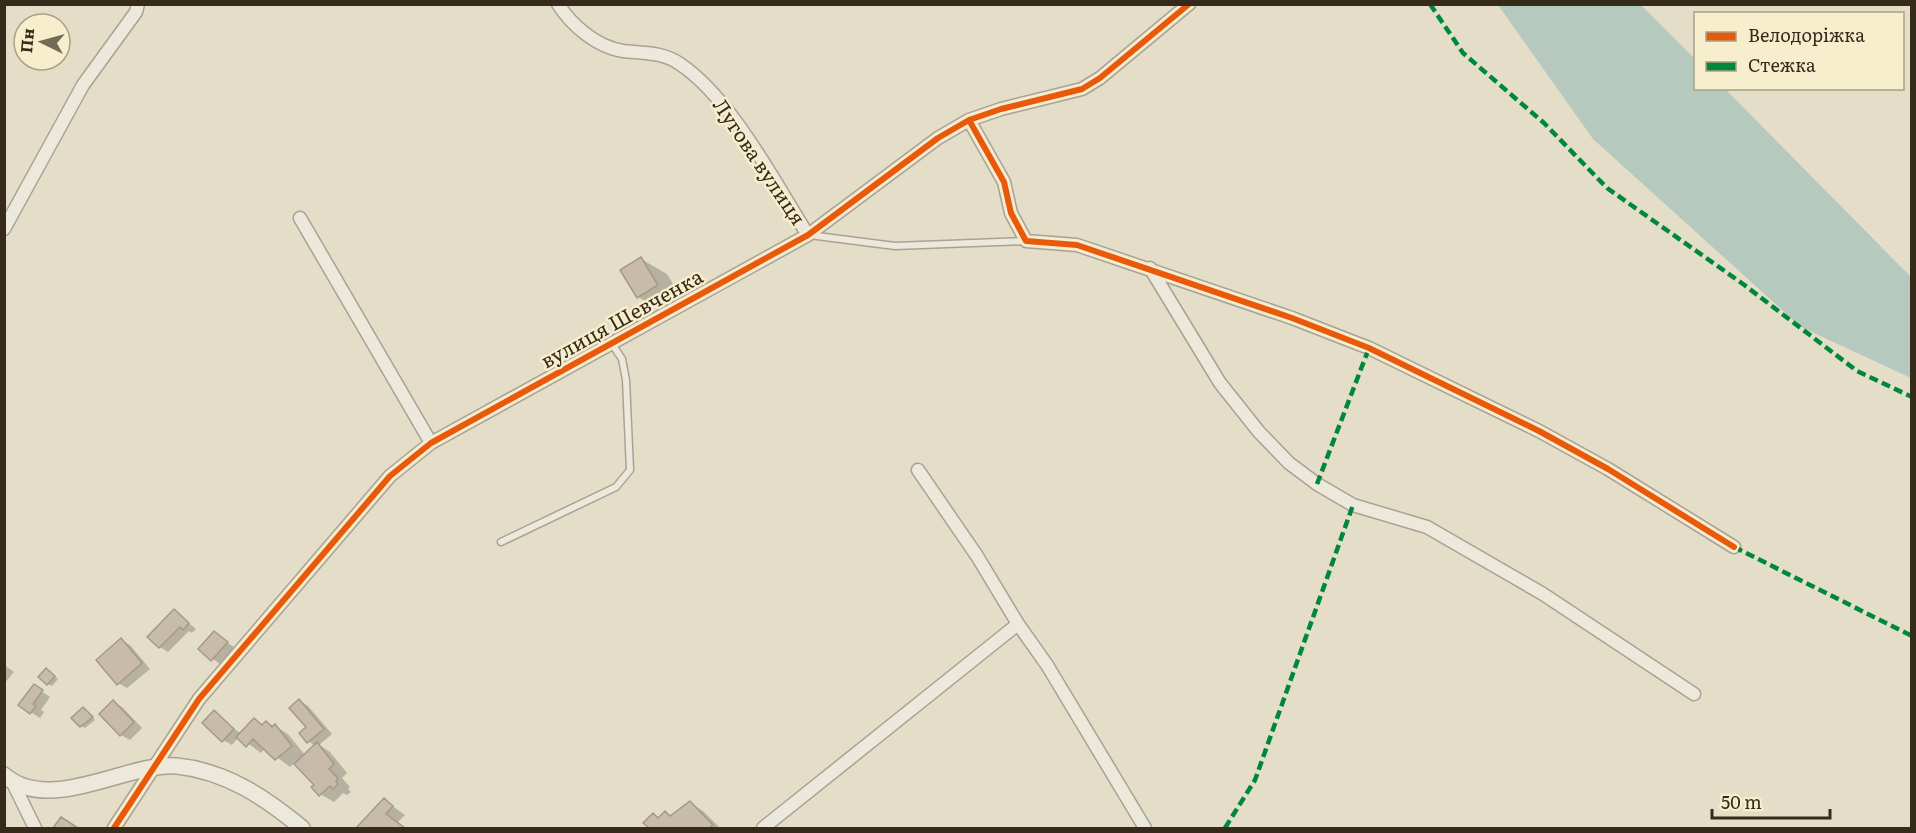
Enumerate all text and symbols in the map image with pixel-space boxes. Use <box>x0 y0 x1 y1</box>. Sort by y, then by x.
north arrow <box>12 12 72 72</box>
legend <box>1694 12 1904 90</box>
text: Велодоріжка <box>1748 21 1865 48</box>
text: Пн <box>13 27 39 54</box>
text: Стежка <box>1748 51 1816 78</box>
street label: Лугова вулиця <box>707 91 814 230</box>
street label: вулиця Шевченка <box>534 260 708 374</box>
scale bar <box>1712 782 1830 820</box>
text: 50 m <box>1721 788 1762 815</box>

